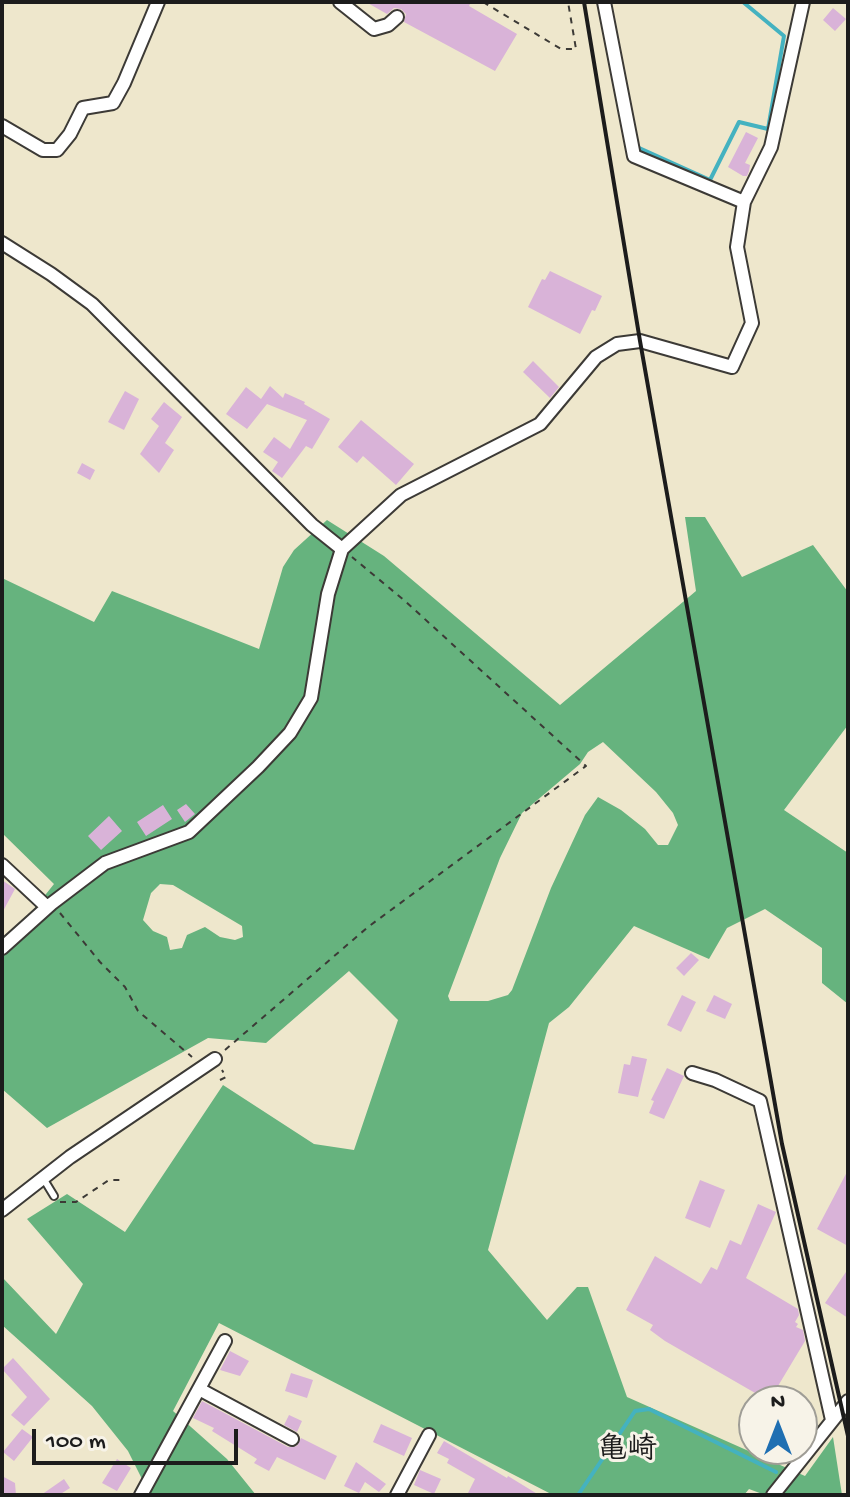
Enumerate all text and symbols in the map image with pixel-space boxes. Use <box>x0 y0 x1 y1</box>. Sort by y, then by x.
north arrow <box>738 1385 818 1465</box>
text: N <box>771 1390 785 1416</box>
scale bar <box>36 1413 242 1463</box>
text: 100 m <box>46 1428 106 1457</box>
district label: 亀崎 <box>597 1434 657 1470</box>

